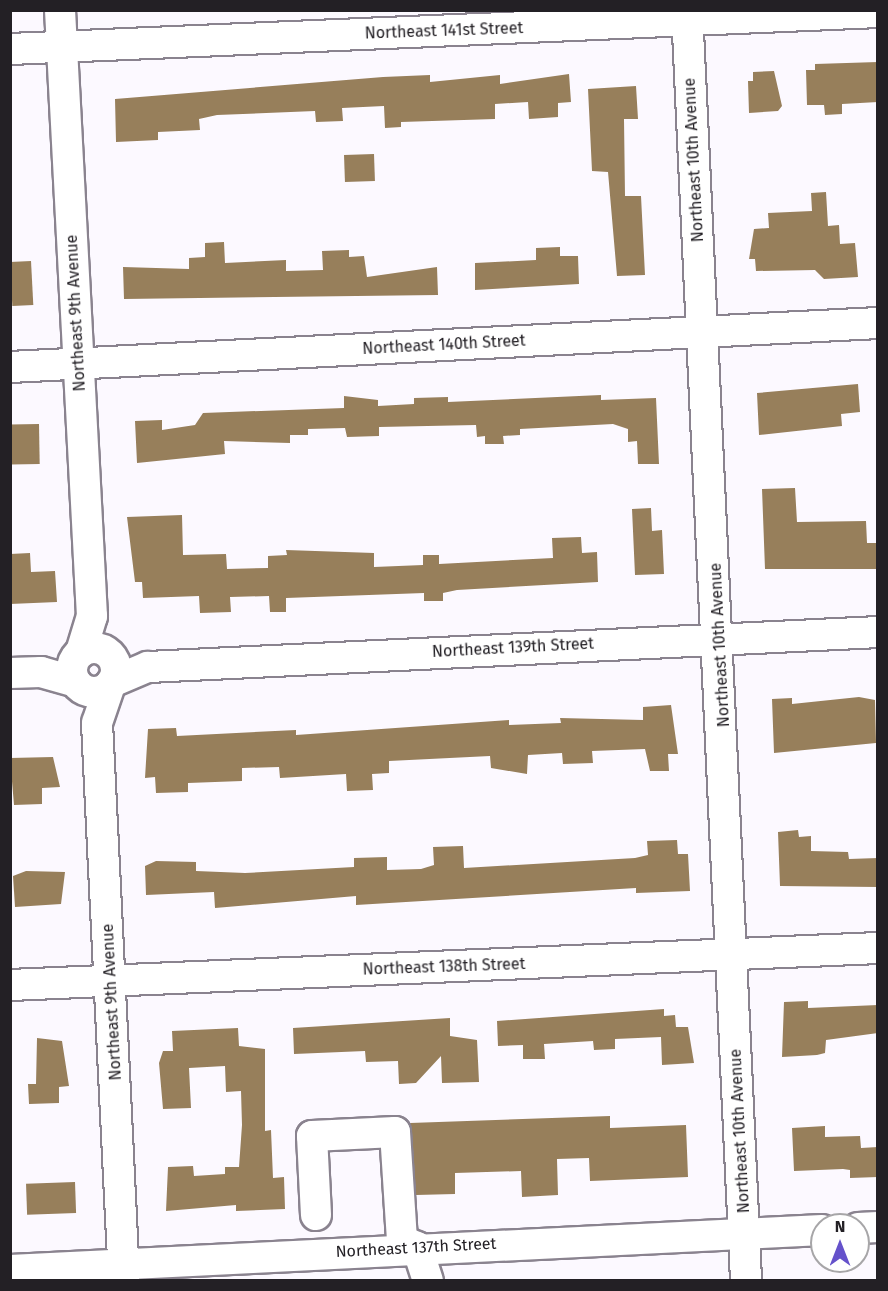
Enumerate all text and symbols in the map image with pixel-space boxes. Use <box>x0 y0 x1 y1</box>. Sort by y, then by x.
street label: Northeast 141st Street <box>364 19 524 43</box>
street label: Northeast 10th Avenue <box>680 77 708 243</box>
street label: Northeast 9th Avenue <box>62 234 90 392</box>
street label: Northeast 140th Street <box>362 331 526 359</box>
street label: Northeast 10th Avenue <box>706 562 734 728</box>
street label: Northeast 139th Street <box>432 634 594 662</box>
street label: Northeast 9th Avenue <box>98 923 126 1081</box>
street label: Northeast 138th Street <box>362 955 526 979</box>
street label: Northeast 10th Avenue <box>726 1048 754 1214</box>
north arrow <box>810 1213 870 1273</box>
text: N <box>835 1217 845 1236</box>
street label: Northeast 137th Street <box>335 1234 497 1262</box>

